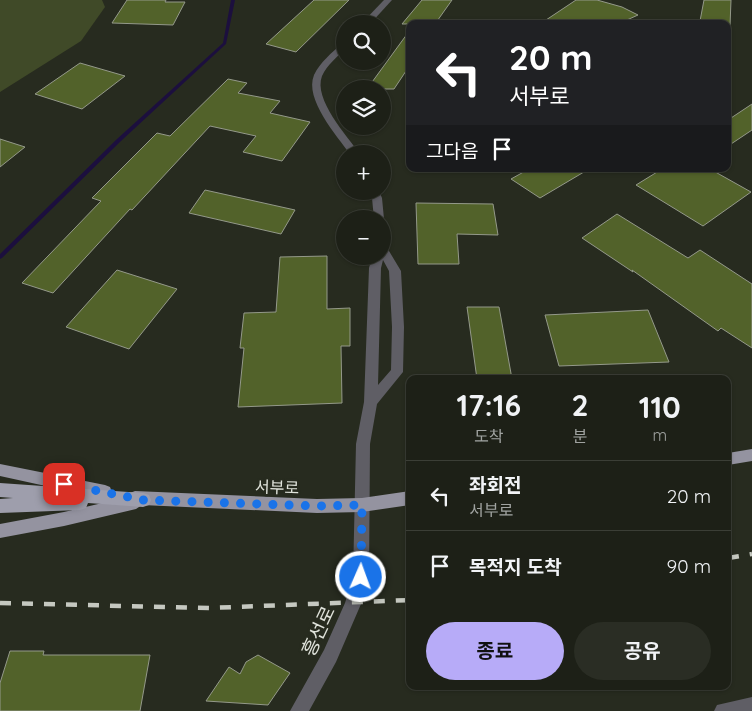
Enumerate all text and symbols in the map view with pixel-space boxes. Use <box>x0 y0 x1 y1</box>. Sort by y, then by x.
map controls <box>336 15 391 265</box>
button: search <box>336 15 391 70</box>
text: 20 m <box>509 35 592 79</box>
icon: left <box>426 40 491 105</box>
button: layers <box>336 80 391 135</box>
text: 서부로 <box>509 82 570 110</box>
icon: arrive <box>488 135 516 163</box>
text: 그다음 <box>426 139 478 163</box>
button: + <box>336 145 391 200</box>
button: − <box>336 210 391 265</box>
text: 17:16 <box>456 386 521 424</box>
text: 2 <box>571 386 588 424</box>
text: 110 <box>639 388 681 426</box>
text: m <box>652 425 667 445</box>
text: 도착 <box>474 426 503 446</box>
text: 분 <box>573 426 587 446</box>
pin <box>43 463 85 505</box>
icon: arrive <box>50 470 78 498</box>
text: 좌회전 <box>469 473 521 497</box>
street label: 서부로 <box>255 476 300 498</box>
icon: left <box>426 482 454 510</box>
text: 20 m <box>667 484 711 508</box>
text: 서부로 <box>469 500 513 520</box>
position arrow <box>334 550 386 602</box>
icon: arrive <box>426 552 454 580</box>
text: 90 m <box>667 554 711 578</box>
text: 목적지 도착 <box>469 555 562 579</box>
street label: 흥선로 <box>296 602 340 660</box>
button: 종료 <box>426 622 564 680</box>
button: 공유 <box>574 622 711 680</box>

